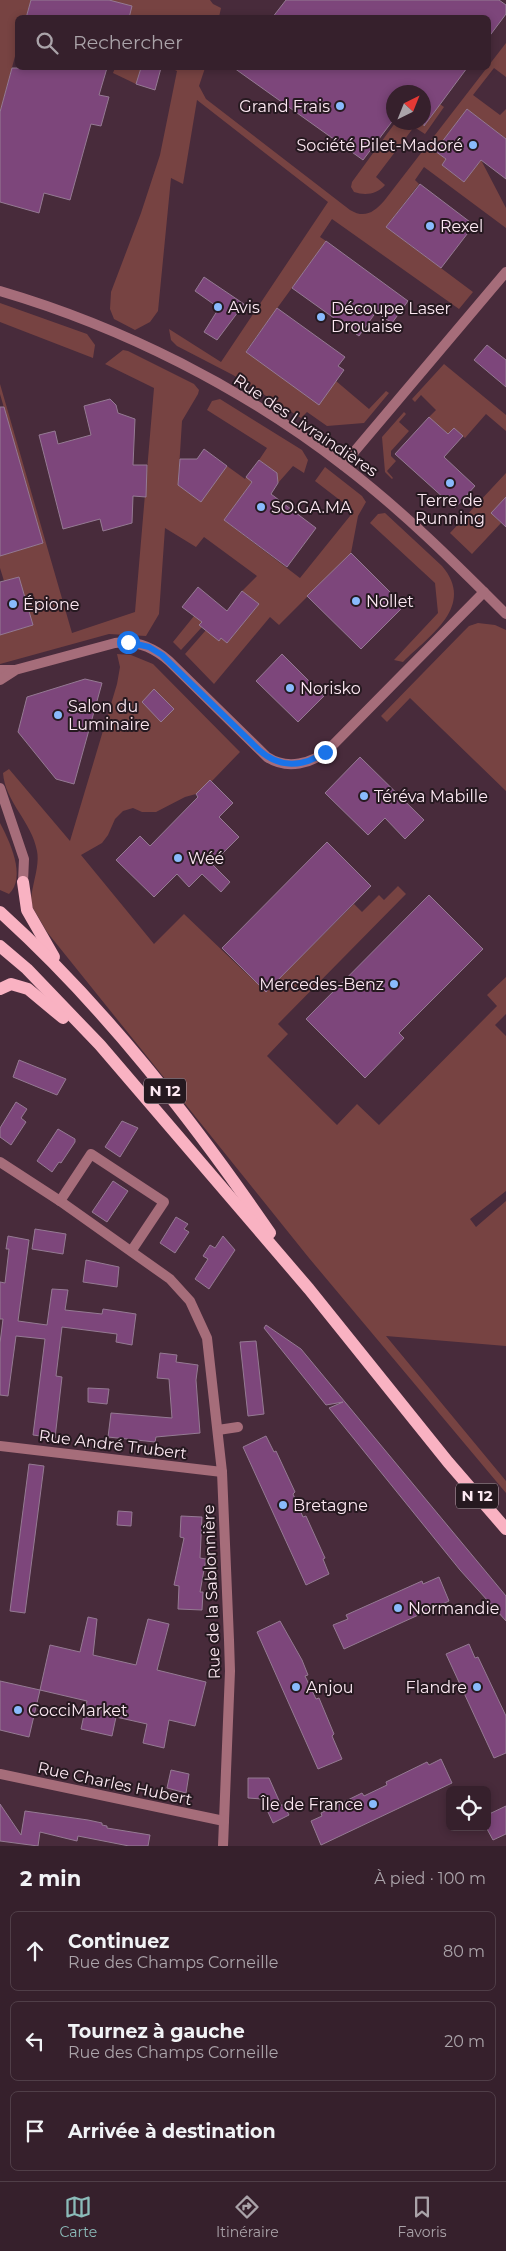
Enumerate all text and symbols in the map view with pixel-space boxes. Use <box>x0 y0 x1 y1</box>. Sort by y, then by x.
search box <box>15 15 491 70</box>
icon: search <box>33 29 61 57</box>
text: Rechercher <box>73 31 183 54</box>
north arrow <box>386 85 431 130</box>
place label: Grand Frais <box>239 97 330 116</box>
marker: Grand Frais <box>334 100 346 112</box>
place label: Société Pilet-Madoré <box>297 136 463 155</box>
marker: Société Pilet-Madoré <box>467 139 479 151</box>
place label: Rexel <box>440 217 483 236</box>
marker: Rexel <box>424 220 436 232</box>
place label: Avis <box>228 298 260 317</box>
place label: Découpe Laser Drouaise <box>331 299 451 336</box>
marker: Avis <box>212 301 224 313</box>
marker: Découpe Laser Drouaise <box>315 311 327 323</box>
street label: Rue des Livraindières <box>230 370 382 481</box>
marker: Terre de Running <box>444 477 456 489</box>
place label: Terre de Running <box>415 491 485 528</box>
place label: SO.GA.MA <box>271 498 352 517</box>
marker: SO.GA.MA <box>255 501 267 513</box>
place label: Nollet <box>366 592 414 611</box>
place label: Épione <box>23 595 79 614</box>
marker: Nollet <box>350 595 362 607</box>
marker: Épione <box>7 598 19 610</box>
route start <box>117 631 140 654</box>
place label: Norisko <box>300 679 361 698</box>
marker: Norisko <box>284 682 296 694</box>
place label: Salon du Luminaire <box>68 697 150 734</box>
marker: Salon du Luminaire <box>52 709 64 721</box>
route end <box>314 741 337 764</box>
place label: Téréva Mabille <box>374 787 488 806</box>
marker: Téréva Mabille <box>358 790 370 802</box>
place label: Wéé <box>188 849 224 868</box>
marker: Wéé <box>172 852 184 864</box>
place label: Mercedes-Benz <box>259 975 384 994</box>
marker: Mercedes-Benz <box>388 978 400 990</box>
road number: N 12 <box>144 1078 186 1104</box>
street label: Rue André Trubert <box>38 1426 189 1463</box>
road number: N 12 <box>456 1484 498 1508</box>
place label: Bretagne <box>293 1496 368 1515</box>
marker: Bretagne <box>277 1499 289 1511</box>
street label: Rue de la Sablonnière <box>199 1504 224 1680</box>
place label: Normandie <box>408 1599 499 1618</box>
marker: Normandie <box>392 1602 404 1614</box>
place label: Anjou <box>306 1678 353 1697</box>
place label: Flandre <box>406 1678 467 1697</box>
marker: Anjou <box>290 1681 302 1693</box>
marker: Flandre <box>471 1681 483 1693</box>
place label: CocciMarket <box>28 1701 128 1720</box>
marker: CocciMarket <box>12 1704 24 1716</box>
street label: Rue Charles Hubert <box>36 1758 194 1809</box>
map controls <box>446 1786 491 1831</box>
button: locate <box>446 1786 491 1831</box>
place label: Île de France <box>260 1795 363 1814</box>
marker: Île de France <box>367 1798 379 1810</box>
text: 2 min <box>20 1866 81 1891</box>
text: À pied · 100 m <box>374 1869 486 1888</box>
text: Continuez <box>68 1930 169 1953</box>
icon: ahead <box>21 1937 49 1965</box>
text: 80 m <box>443 1942 485 1961</box>
text: Rue des Champs Corneille <box>68 1953 278 1972</box>
text: Tournez à gauche <box>68 2020 245 2043</box>
icon: left <box>21 2027 49 2055</box>
text: 20 m <box>444 2032 485 2051</box>
text: Rue des Champs Corneille <box>68 2043 278 2062</box>
icon: arrive <box>21 2117 49 2145</box>
text: Arrivée à destination <box>68 2120 276 2143</box>
tab: Carte <box>59 2193 97 2241</box>
tab: Itinéraire <box>216 2193 279 2241</box>
tab: Favoris <box>398 2193 447 2241</box>

